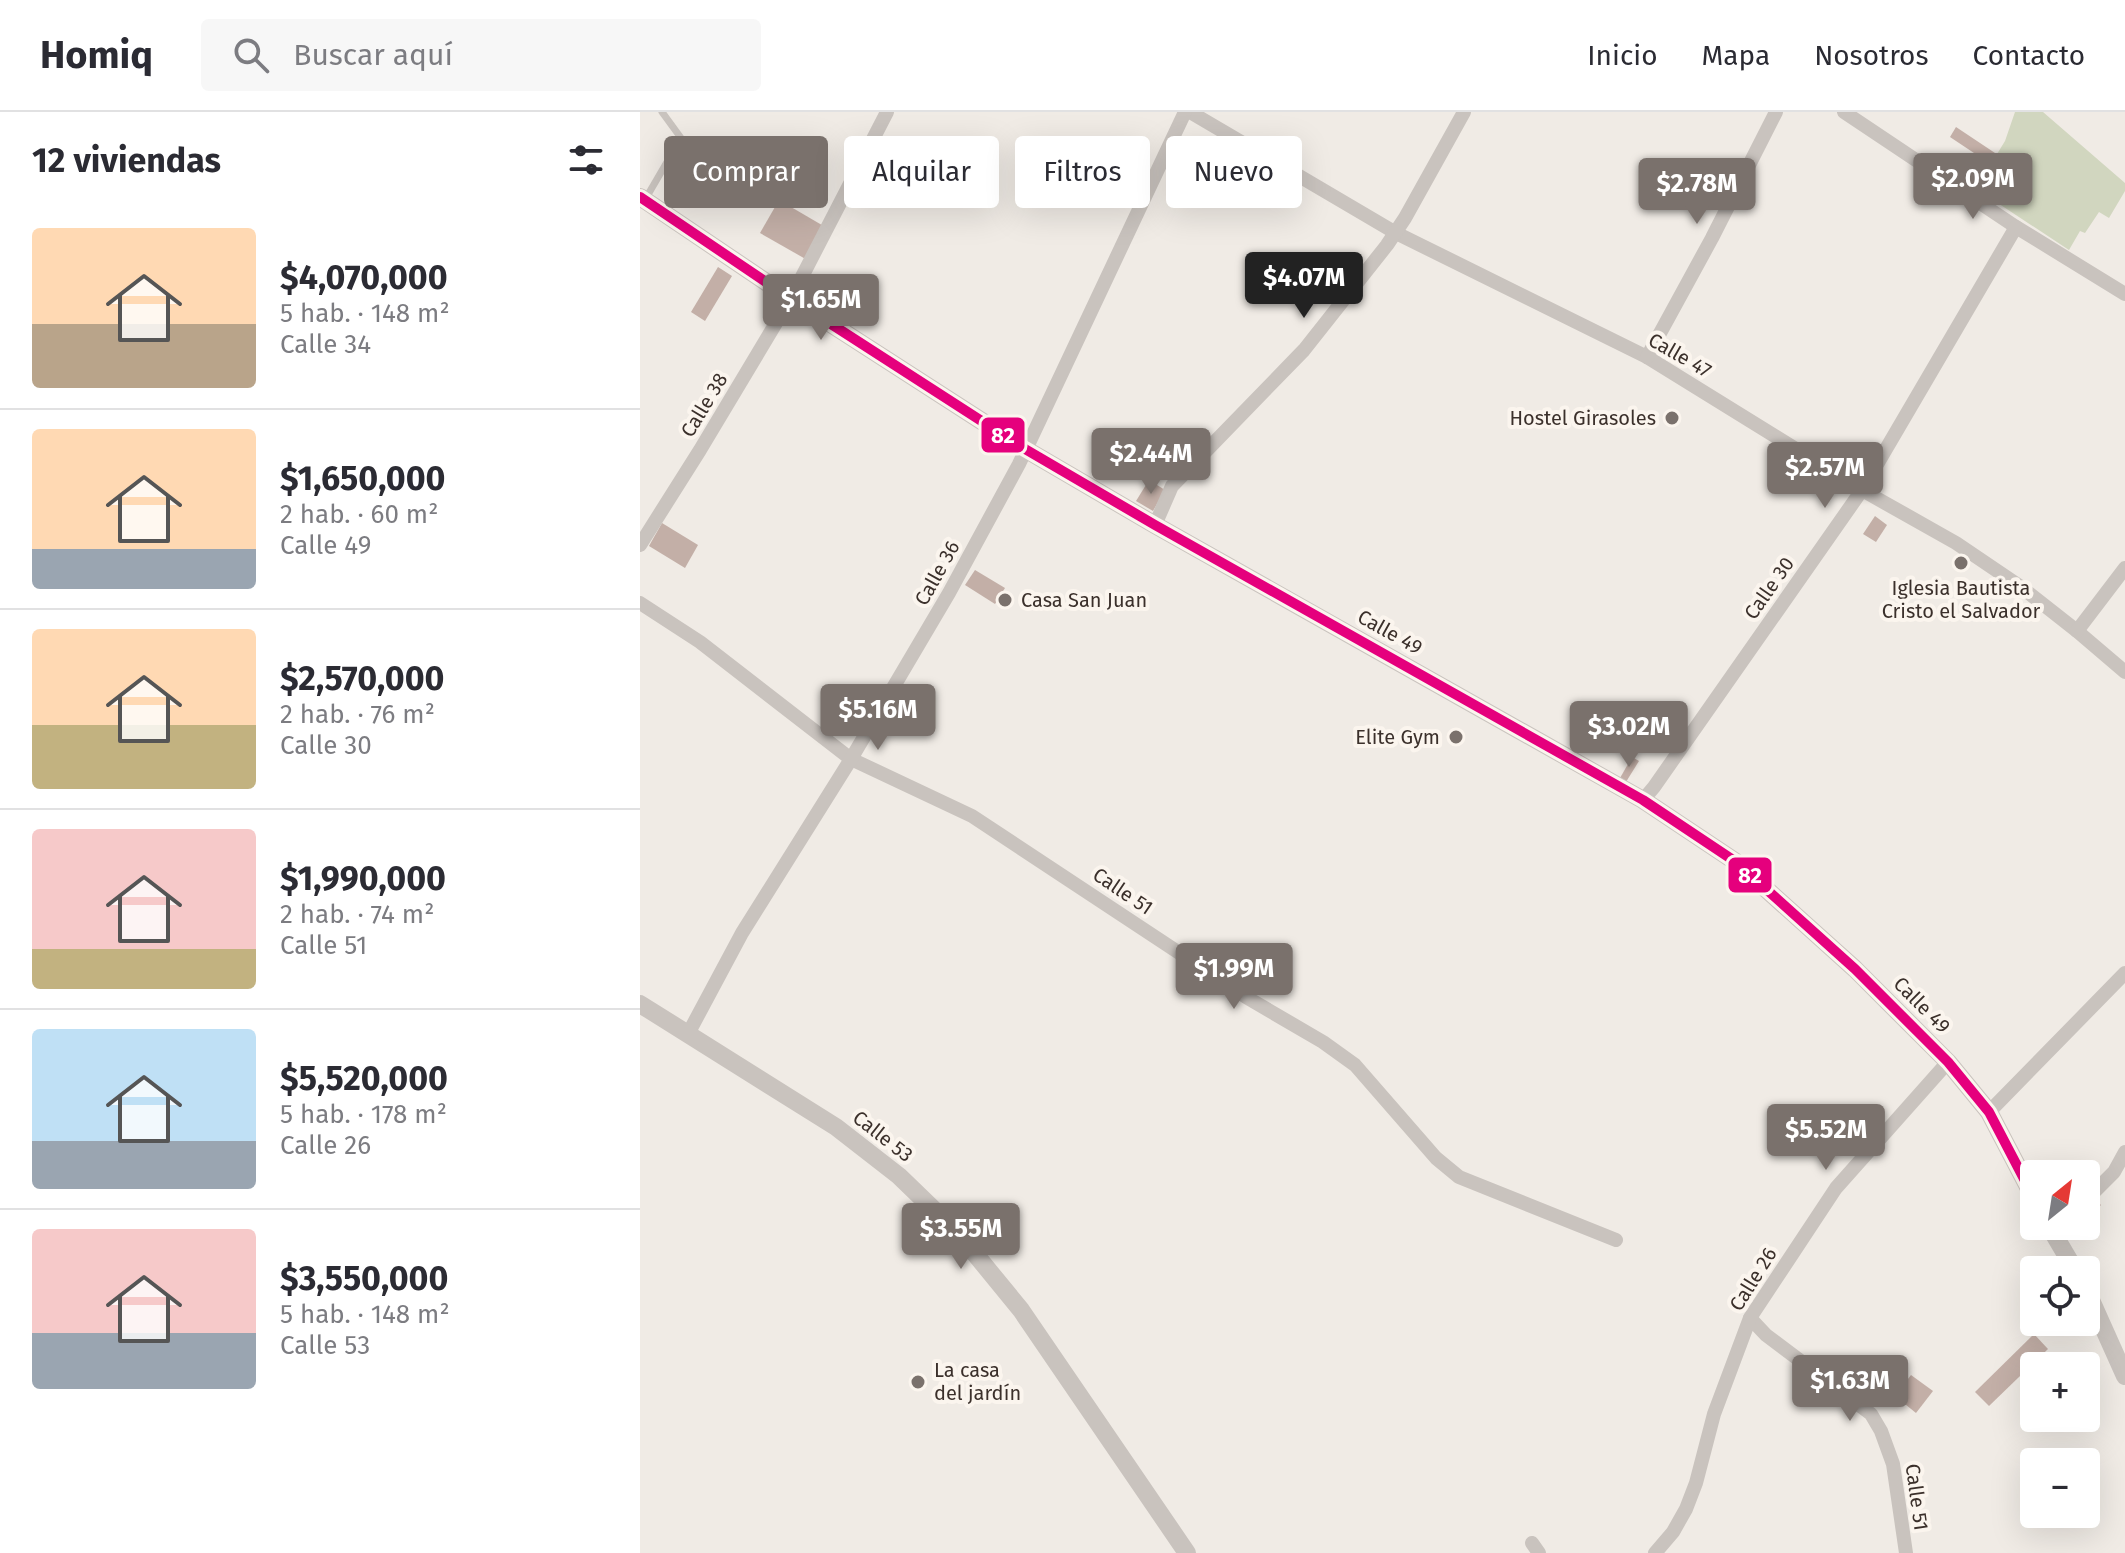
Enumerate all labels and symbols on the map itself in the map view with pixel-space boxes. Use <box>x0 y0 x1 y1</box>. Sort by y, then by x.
pin: $2.09M <box>1908 153 2038 221</box>
pin: $2.78M <box>1632 158 1762 226</box>
pin: $4.07M <box>1239 252 1369 320</box>
pin: $1.65M <box>756 274 886 342</box>
street label: Calle 47 <box>1644 327 1716 383</box>
street label: Calle 38 <box>676 369 732 441</box>
place label: Hostel Girasoles <box>1509 406 1656 430</box>
marker: Hostel Girasoles <box>1663 409 1681 427</box>
line badge: 82 <box>980 416 1026 454</box>
text: 82 <box>991 422 1015 449</box>
pin: $2.44M <box>1086 428 1216 496</box>
pin: $2.57M <box>1760 442 1890 510</box>
street label: Calle 36 <box>910 537 964 609</box>
street label: Calle 30 <box>1739 552 1799 624</box>
marker: Iglesia Bautista Cristo el Salvador <box>1952 554 1970 572</box>
place label: Iglesia Bautista Cristo el Salvador <box>1882 576 2041 623</box>
place label: Casa San Juan <box>1021 588 1147 612</box>
marker: Casa San Juan <box>996 591 1014 609</box>
street label: Calle 49 <box>1353 604 1427 660</box>
pin: $5.16M <box>813 684 943 752</box>
pin: $3.02M <box>1564 701 1694 769</box>
place label: Elite Gym <box>1355 725 1440 749</box>
marker: Elite Gym <box>1447 728 1465 746</box>
line badge: 82 <box>1727 856 1773 894</box>
street label: Calle 51 <box>1088 862 1158 920</box>
text: 82 <box>1738 862 1762 889</box>
pin: $1.99M <box>1169 943 1299 1011</box>
street label: Calle 49 <box>1889 972 1955 1038</box>
pin: $5.52M <box>1761 1104 1891 1172</box>
street label: Calle 53 <box>848 1105 918 1167</box>
north arrow <box>2020 1160 2100 1240</box>
pin: $3.55M <box>896 1203 1026 1271</box>
street label: Calle 26 <box>1724 1243 1782 1315</box>
pin: $1.63M <box>1785 1355 1915 1423</box>
place label: La casa del jardín <box>934 1358 1021 1405</box>
marker: La casa del jardín <box>909 1373 927 1391</box>
street label: Calle 51 <box>1900 1462 1934 1532</box>

